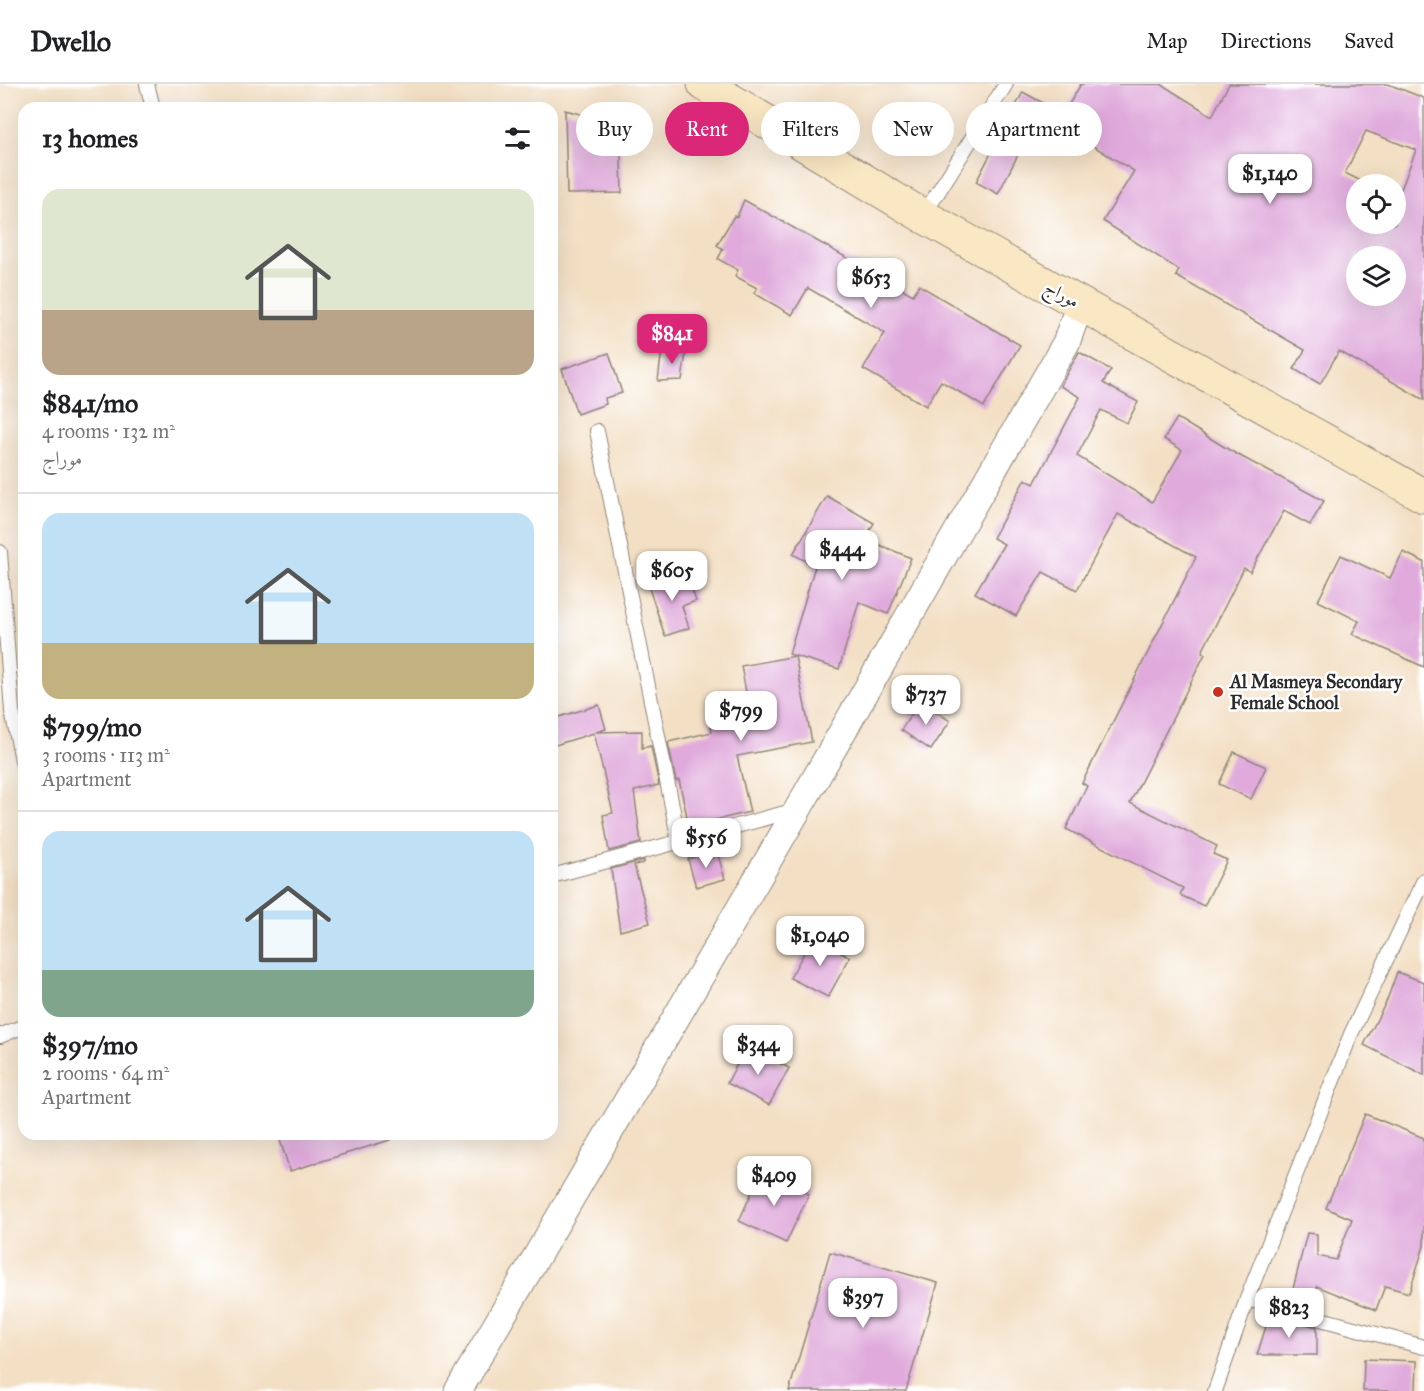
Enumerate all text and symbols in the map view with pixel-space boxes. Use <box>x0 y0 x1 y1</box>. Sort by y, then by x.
text: Dwello <box>30 24 111 59</box>
text: Map <box>1147 28 1188 54</box>
text: Directions <box>1221 28 1311 54</box>
text: Saved <box>1344 28 1394 54</box>
chip: Buy <box>576 102 653 156</box>
chip: Rent <box>665 102 749 156</box>
chip: Filters <box>761 102 860 156</box>
chip: New <box>872 102 954 156</box>
chip: Apartment <box>966 102 1102 156</box>
text: 13 homes <box>42 122 138 154</box>
icon: filters <box>501 122 534 155</box>
pin: $1,140 <box>1221 154 1319 205</box>
text: $1,140 <box>1242 161 1298 185</box>
map controls <box>1346 174 1406 306</box>
button: locate <box>1346 174 1406 234</box>
icon: home <box>234 228 342 336</box>
button: layers <box>1346 246 1406 306</box>
pin: $653 <box>835 258 907 309</box>
text: $653 <box>851 265 891 289</box>
street label: موراج <box>1038 276 1083 317</box>
pin: $841 <box>636 314 708 365</box>
text: $841 <box>651 321 693 345</box>
text: $841/mo <box>42 387 138 419</box>
text: 4 rooms · 132 m² <box>42 419 175 443</box>
text: موراج <box>42 446 82 470</box>
pin: $444 <box>806 530 878 581</box>
text: $444 <box>819 537 865 561</box>
pin: $605 <box>636 551 708 602</box>
icon: home <box>234 552 342 660</box>
text: $605 <box>650 558 694 582</box>
place label: Al Masmeya Secondary Female School <box>1229 671 1404 714</box>
pin: $737 <box>890 675 962 726</box>
text: $737 <box>905 682 947 706</box>
marker: Al Masmeya Secondary Female School <box>1211 685 1225 699</box>
pin: $799 <box>705 691 777 742</box>
text: $799 <box>719 698 763 722</box>
text: $799/mo <box>42 711 141 743</box>
text: 3 rooms · 113 m² <box>42 743 170 767</box>
text: Apartment <box>42 767 131 791</box>
pin: $556 <box>670 818 742 869</box>
text: $556 <box>686 825 726 849</box>
icon: home <box>234 870 342 978</box>
pin: $1,040 <box>771 916 869 967</box>
text: $1,040 <box>790 923 850 947</box>
pin: $344 <box>722 1025 794 1076</box>
text: $397/mo <box>42 1029 138 1061</box>
text: $344 <box>737 1032 779 1056</box>
text: 2 rooms · 64 m² <box>42 1061 169 1085</box>
text: Apartment <box>42 1085 131 1109</box>
pin: $409 <box>738 1156 810 1207</box>
text: $409 <box>751 1163 797 1187</box>
pin: $397 <box>827 1278 899 1329</box>
text: $397 <box>842 1285 884 1309</box>
pin: $823 <box>1253 1288 1325 1339</box>
text: $823 <box>1269 1295 1309 1319</box>

